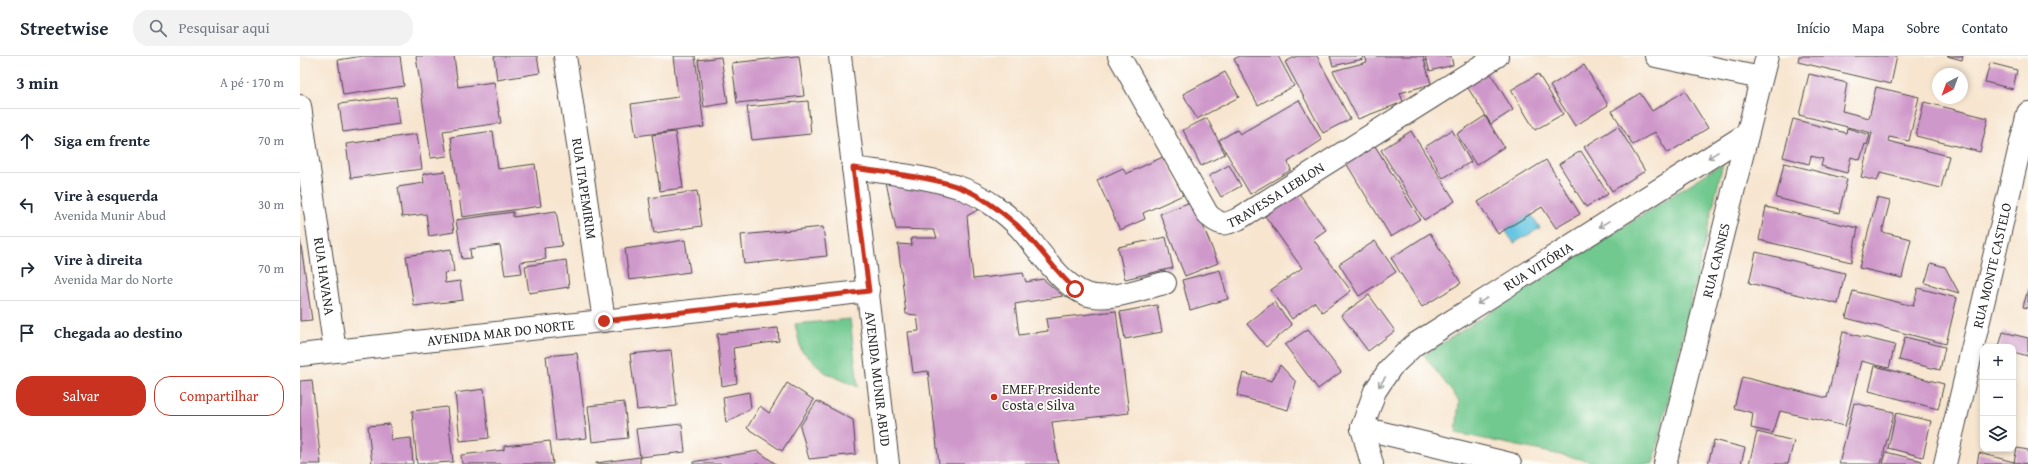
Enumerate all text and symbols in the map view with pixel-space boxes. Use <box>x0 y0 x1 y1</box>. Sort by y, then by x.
search box <box>133 10 413 46</box>
text: Streetwise <box>20 14 109 42</box>
icon: search <box>147 17 169 39</box>
text: Pesquisar aqui <box>179 17 270 38</box>
text: Início <box>1797 18 1830 38</box>
text: Mapa <box>1852 18 1884 38</box>
text: Sobre <box>1906 18 1940 38</box>
text: Contato <box>1962 18 2008 38</box>
north arrow <box>1932 68 1968 104</box>
text: 3 min <box>16 70 58 95</box>
text: A pé · 170 m <box>220 73 284 92</box>
icon: ahead <box>16 130 38 152</box>
text: Siga em frente <box>54 130 150 151</box>
text: 70 m <box>258 131 284 150</box>
street label: RUA ITAPEMIRIM <box>567 136 602 241</box>
one-way arrow <box>1707 151 1719 159</box>
street label: TRAVESSA LEBLON <box>1224 157 1328 233</box>
text: Vire à esquerda <box>54 185 158 206</box>
icon: left <box>16 194 38 216</box>
text: 30 m <box>258 195 284 214</box>
street label: RUA MONTE CASTELO <box>1967 201 2016 330</box>
text: Avenida Munir Abud <box>54 206 166 225</box>
one-way arrow <box>1598 220 1609 229</box>
street label: RUA CANNES <box>1697 221 1735 300</box>
street label: RUA HAVANA <box>309 236 340 317</box>
street label: RUA VITÓRIA <box>1500 236 1577 296</box>
text: Vire à direita <box>54 249 142 270</box>
icon: right <box>16 258 38 280</box>
text: 70 m <box>258 259 284 278</box>
text: Avenida Mar do Norte <box>54 270 173 289</box>
route start <box>1066 280 1084 298</box>
one-way arrow <box>1476 298 1488 306</box>
street label: AVENIDA MUNIR ABUD <box>860 310 896 448</box>
route end <box>595 312 613 330</box>
street label: AVENIDA MAR DO NORTE <box>426 314 576 351</box>
icon: arrive <box>16 322 38 344</box>
text: Chegada ao destino <box>54 322 182 343</box>
map controls <box>1980 344 2016 452</box>
button: + <box>1980 344 2016 380</box>
button: Salvar <box>16 376 146 416</box>
button: Compartilhar <box>154 376 284 416</box>
one-way arrow <box>1378 376 1386 387</box>
place label: EMEF Presidente Costa e Silva <box>1002 379 1101 415</box>
button: − <box>1980 380 2016 416</box>
marker: EMEF Presidente Costa e Silva <box>989 392 999 402</box>
button: layers <box>1980 416 2016 452</box>

